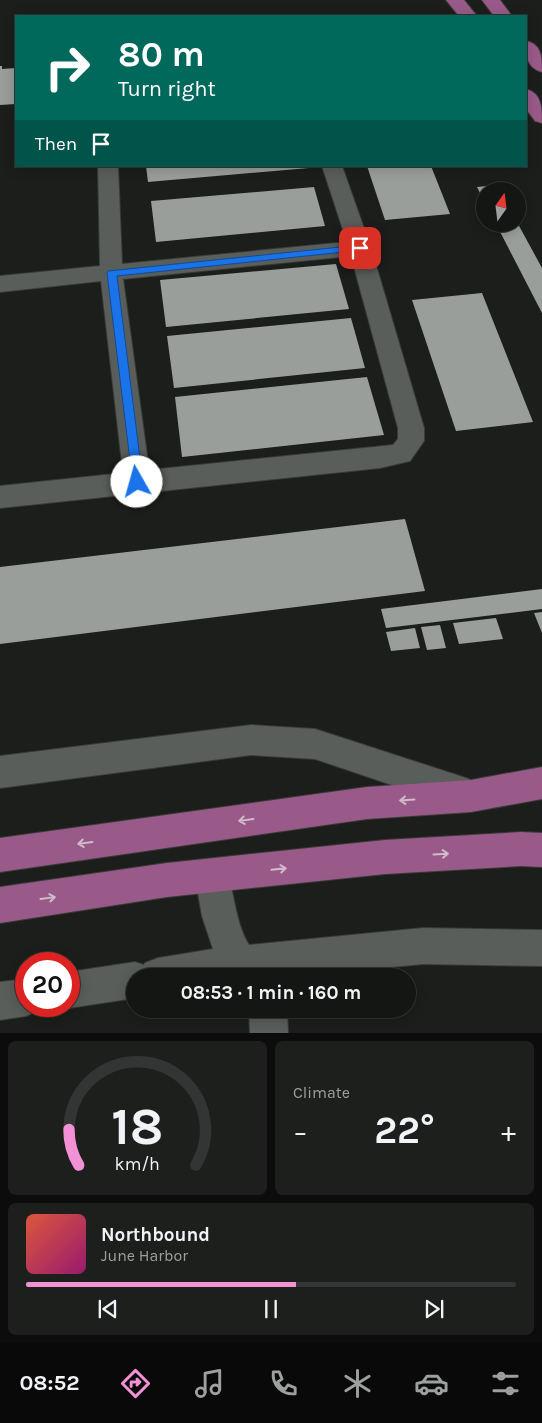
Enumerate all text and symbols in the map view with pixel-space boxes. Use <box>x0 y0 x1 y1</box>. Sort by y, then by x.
text: 80 m <box>118 34 205 75</box>
icon: right <box>35 35 100 100</box>
text: Turn right <box>118 76 216 102</box>
icon: arrive <box>87 130 115 158</box>
text: Then <box>35 133 77 155</box>
north arrow <box>476 182 526 232</box>
map controls <box>476 182 526 232</box>
pin <box>339 227 381 269</box>
icon: arrive <box>346 234 374 262</box>
position arrow <box>110 455 162 507</box>
one-way arrow <box>399 796 415 805</box>
one-way arrow <box>238 815 254 825</box>
one-way arrow <box>77 838 93 848</box>
one-way arrow <box>432 850 448 859</box>
one-way arrow <box>270 864 286 874</box>
one-way arrow <box>40 893 56 903</box>
speed limit sign: 20 <box>15 952 80 1017</box>
text: 08:53 · 1 min · 160 m <box>181 982 361 1004</box>
text: Climate <box>293 1083 350 1102</box>
text: 18 <box>111 1096 164 1157</box>
text: 22° <box>374 1108 435 1153</box>
text: − <box>293 1115 308 1148</box>
text: + <box>501 1115 516 1148</box>
text: km/h <box>115 1154 160 1175</box>
text: Northbound <box>101 1224 210 1246</box>
text: June Harbor <box>101 1246 188 1265</box>
icon: previous <box>94 1295 122 1323</box>
icon: pause <box>257 1295 285 1323</box>
icon: next <box>420 1295 448 1323</box>
icon: directions <box>118 1366 153 1401</box>
icon: music <box>192 1366 227 1401</box>
icon: phone <box>266 1366 301 1401</box>
icon: climate <box>340 1366 375 1401</box>
icon: car <box>414 1366 449 1401</box>
icon: filters <box>488 1366 523 1401</box>
text: 08:52 <box>19 1370 80 1396</box>

